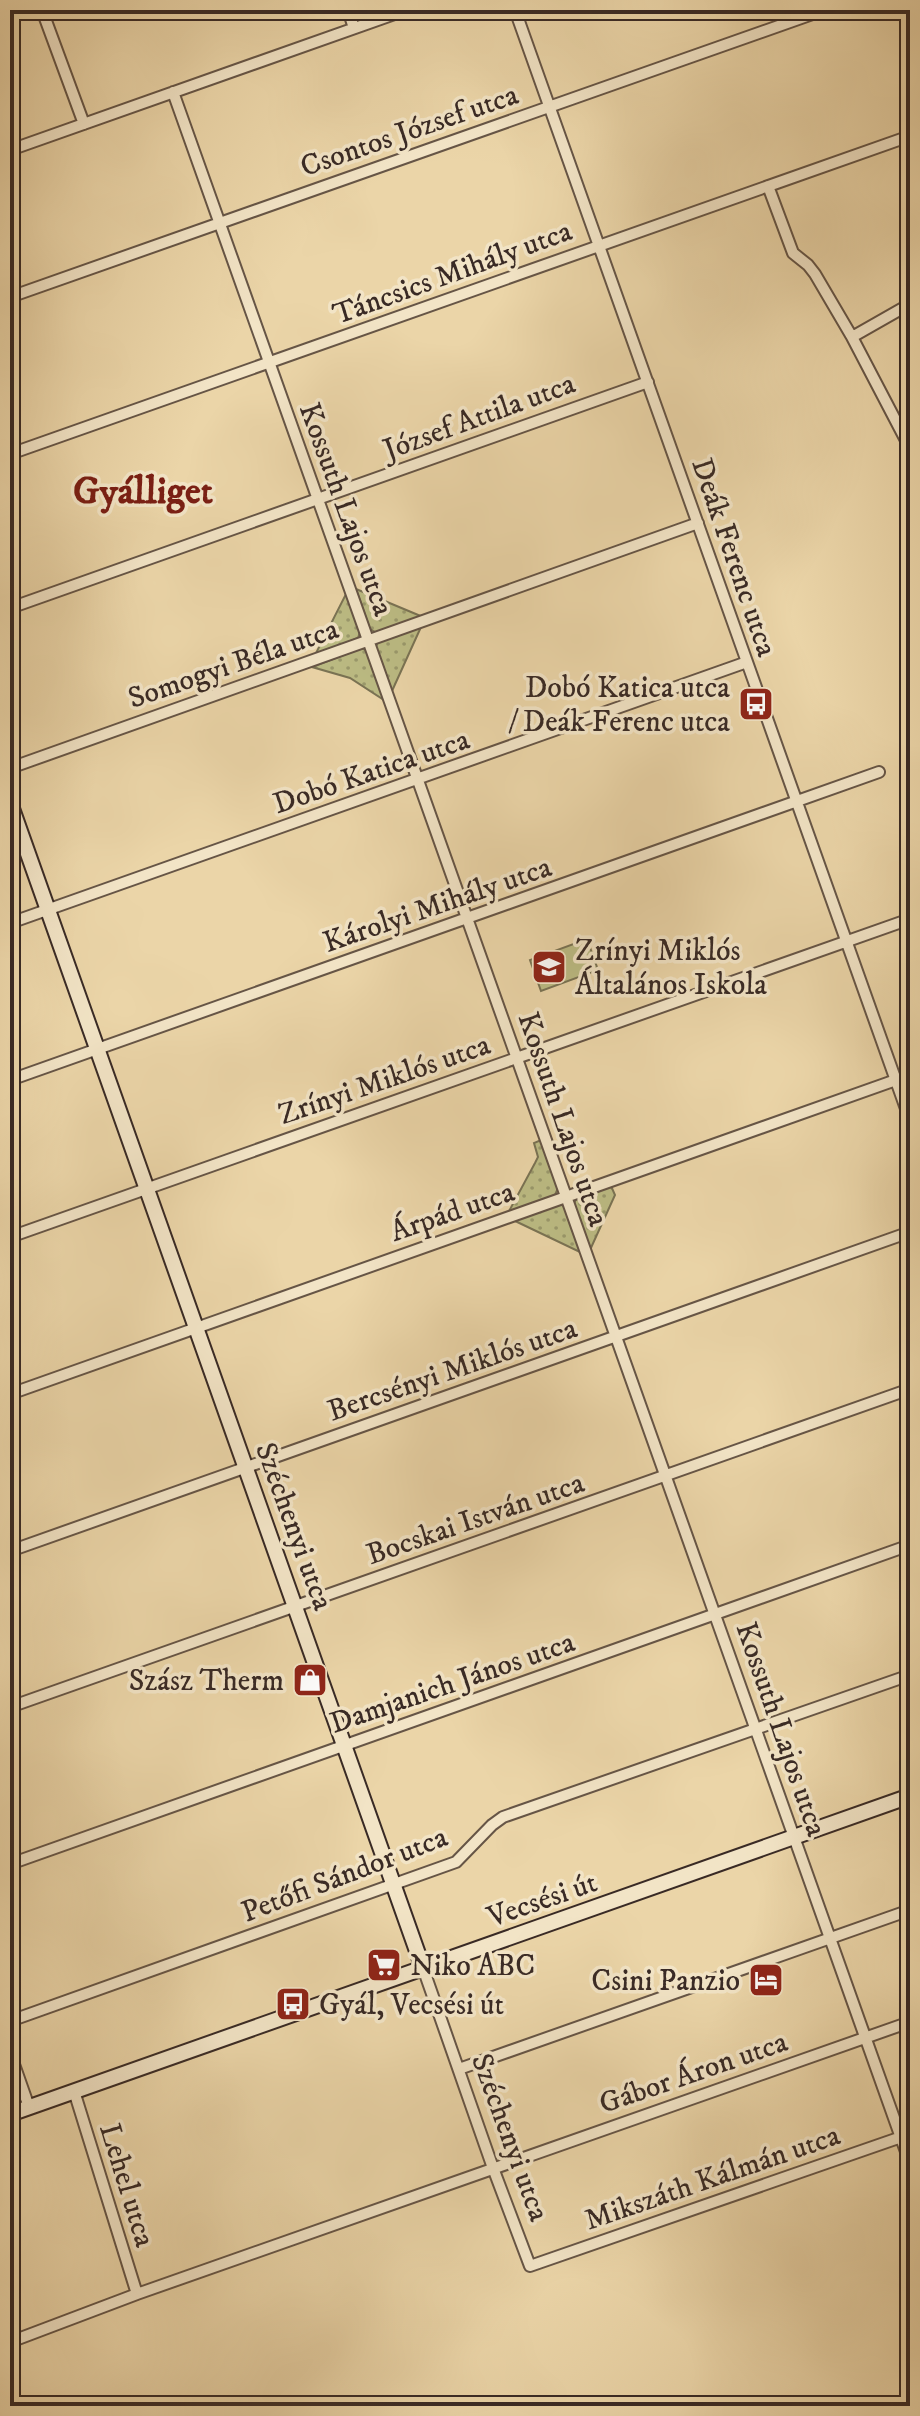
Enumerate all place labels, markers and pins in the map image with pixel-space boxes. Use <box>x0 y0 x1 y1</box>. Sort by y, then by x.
place label: Dobó Katica utca / Deák Ferenc utca <box>508 670 730 741</box>
bus stop icon: Dobó Katica utca / Deák Ferenc utca <box>737 685 775 723</box>
place label: Zrínyi Miklós Általános Iskola <box>575 933 767 1004</box>
school or university icon: Zrínyi Miklós Általános Iskola <box>530 948 568 986</box>
shop icon: Szász Therm <box>291 1661 329 1699</box>
place label: Szász Therm <box>129 1663 284 1700</box>
supermarket icon: Niko ABC <box>365 1946 403 1984</box>
place label: Niko ABC <box>410 1948 535 1985</box>
hotel icon: Csini Panzio <box>747 1961 785 1999</box>
place label: Csini Panzio <box>591 1963 740 2000</box>
bus stop icon: Gyál, Vecsési út <box>274 1985 312 2023</box>
place label: Gyál, Vecsési út <box>319 1987 504 2024</box>

